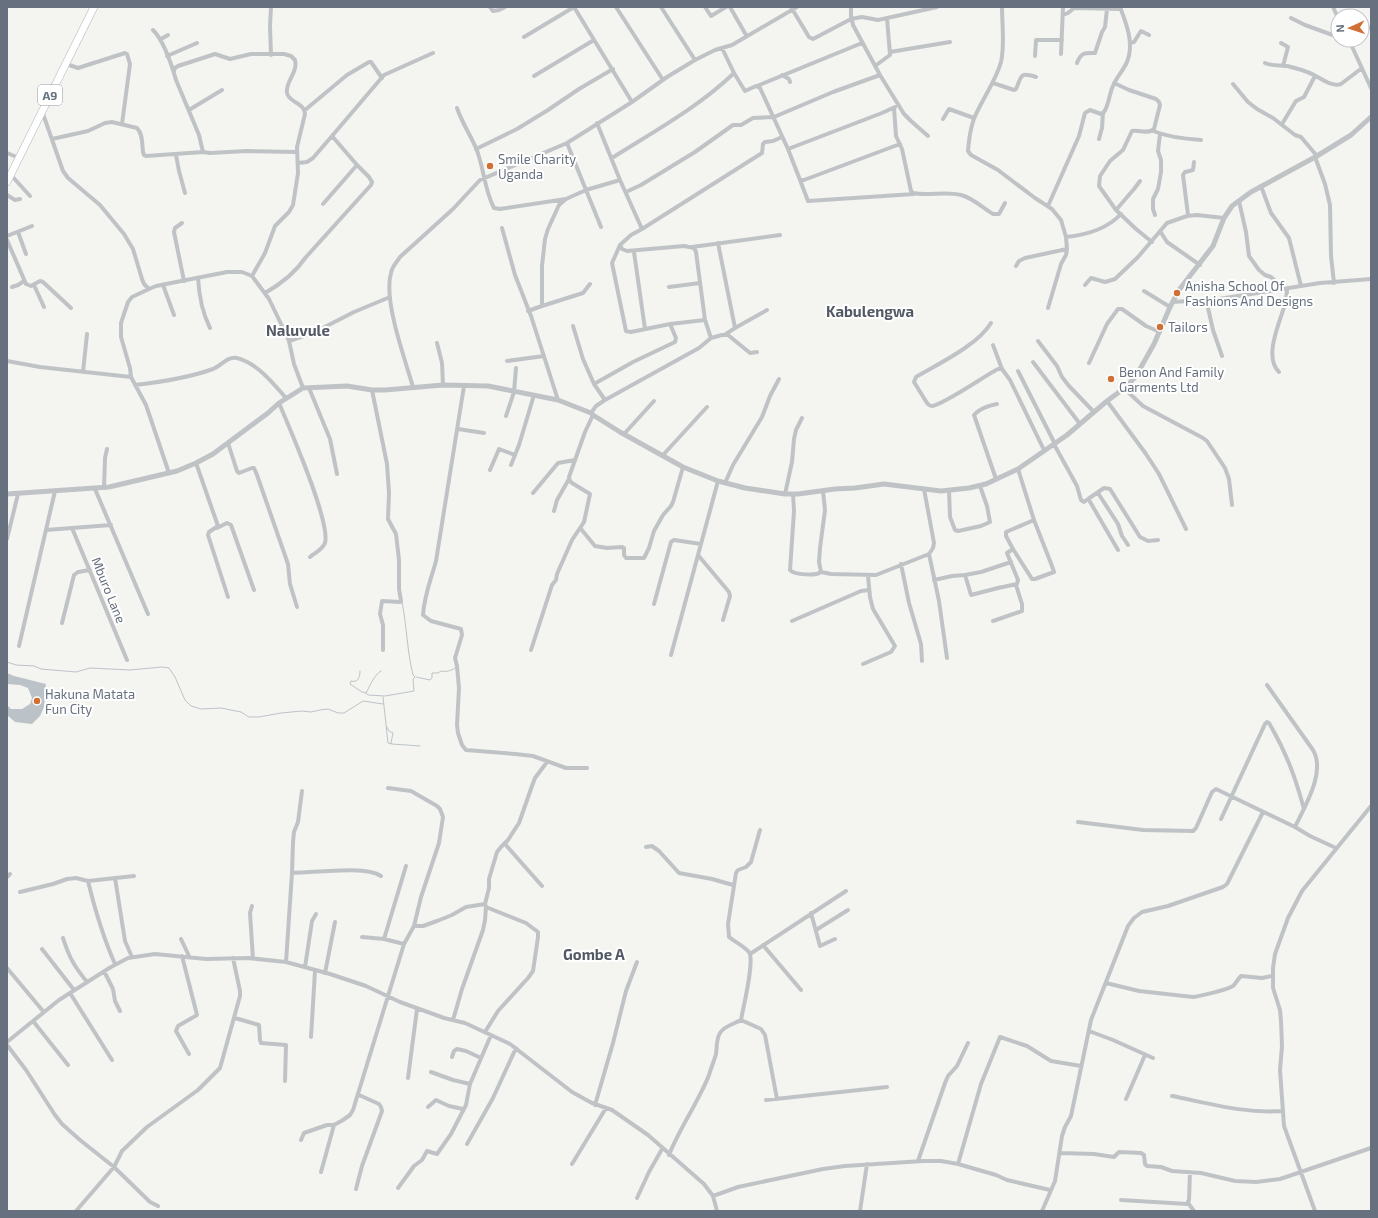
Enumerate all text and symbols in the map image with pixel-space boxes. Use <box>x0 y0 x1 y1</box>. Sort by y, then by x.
north arrow <box>1330 8 1370 48</box>
text: N <box>1333 24 1346 33</box>
road number: A9 <box>38 85 62 105</box>
place label: Smile Charity Uganda <box>498 151 576 182</box>
marker: Smile Charity Uganda <box>485 161 495 171</box>
place label: Anisha School Of Fashions And Designs <box>1185 278 1313 309</box>
marker: Anisha School Of Fashions And Designs <box>1172 288 1182 298</box>
district label: Kabulengwa <box>826 302 914 320</box>
place label: Tailors <box>1168 319 1208 335</box>
district label: Naluvule <box>266 321 330 339</box>
marker: Tailors <box>1155 322 1165 332</box>
place label: Benon And Family Garments Ltd <box>1119 364 1224 395</box>
marker: Benon And Family Garments Ltd <box>1106 374 1116 384</box>
street label: Mburo Lane <box>88 555 130 625</box>
place label: Hakuna Matata Fun City <box>45 686 135 717</box>
marker: Hakuna Matata Fun City <box>32 696 42 706</box>
district label: Gombe A <box>563 945 625 963</box>

